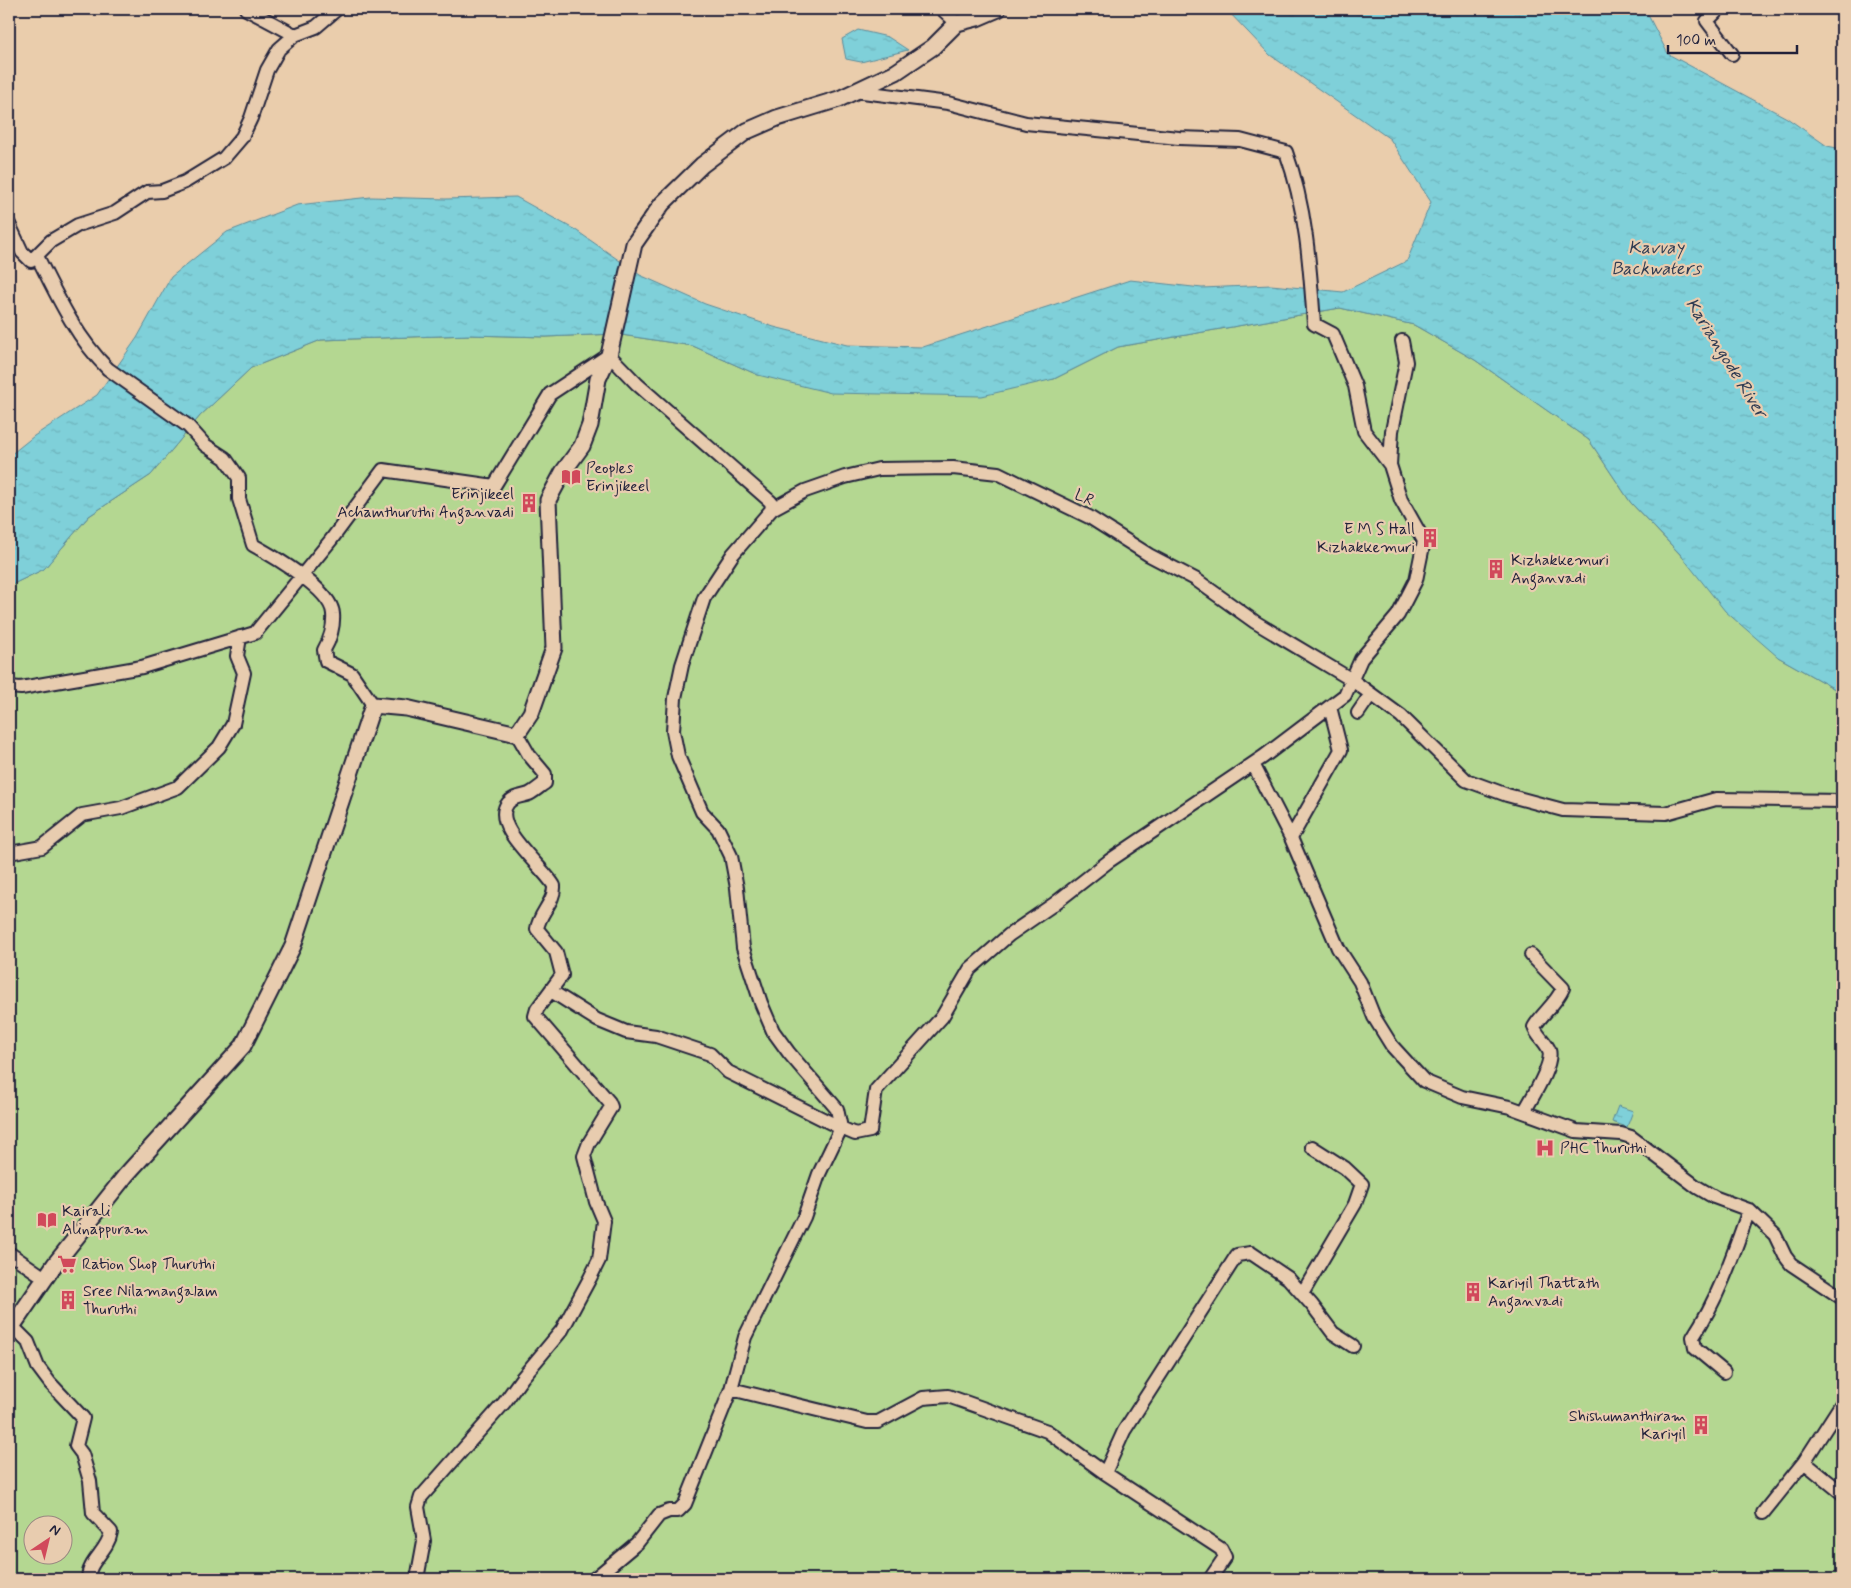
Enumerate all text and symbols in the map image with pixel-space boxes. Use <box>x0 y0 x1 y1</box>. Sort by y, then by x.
scale bar <box>1668 22 1797 54</box>
text: 100 m <box>1676 31 1716 51</box>
water label: Kavvay Backwaters <box>1611 236 1703 281</box>
water label: Kariangode River <box>1680 294 1774 424</box>
place label: Peoples Erinjikeel <box>586 458 649 497</box>
library icon: Peoples Erinjikeel <box>560 466 582 488</box>
place label: Erinjikeel Achamthuruthi Anganvadi <box>337 484 514 524</box>
street label: LR <box>1071 484 1097 512</box>
building icon: Erinjikeel Achamthuruthi Anganvadi <box>518 492 540 514</box>
place label: E M S Hall Kizhakkemuri <box>1317 519 1415 558</box>
building icon: E M S Hall Kizhakkemuri <box>1419 527 1441 549</box>
place label: Kizhakkemuri Anganvadi <box>1511 550 1609 590</box>
building icon: Kizhakkemuri Anganvadi <box>1485 558 1507 580</box>
hospital icon: PHC Thuruthi <box>1534 1137 1556 1159</box>
place label: PHC Thuruthi <box>1560 1138 1647 1159</box>
place label: Kairali Alinappuram <box>62 1201 149 1240</box>
library icon: Kairali Alinappuram <box>36 1209 58 1231</box>
supermarket icon: Ration Shop Thuruthi <box>56 1253 78 1275</box>
place label: Ration Shop Thuruthi <box>82 1254 216 1275</box>
place label: Kariyil Thattath Anganvadi <box>1488 1273 1599 1313</box>
place label: Sree Nilamangalam Thuruthi <box>83 1281 218 1320</box>
building icon: Kariyil Thattath Anganvadi <box>1462 1281 1484 1303</box>
building icon: Sree Nilamangalam Thuruthi <box>57 1289 79 1311</box>
place label: Shishumanthiram Kariyil <box>1569 1406 1686 1445</box>
building icon: Shishumanthiram Kariyil <box>1690 1414 1712 1436</box>
north arrow <box>22 1516 72 1566</box>
text: N <box>46 1520 64 1540</box>

